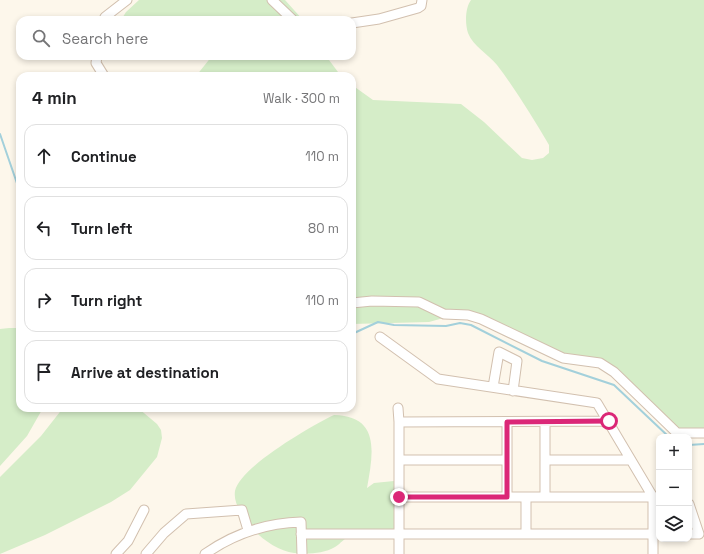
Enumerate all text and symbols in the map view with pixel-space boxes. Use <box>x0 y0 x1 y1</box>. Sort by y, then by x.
search box <box>16 16 356 60</box>
icon: search <box>30 27 52 49</box>
text: Search here <box>62 29 148 48</box>
text: 4 min <box>32 87 77 109</box>
text: Walk · 300 m <box>263 90 340 107</box>
icon: ahead <box>33 145 55 167</box>
text: Continue <box>71 147 137 166</box>
text: 110 m <box>305 148 339 165</box>
icon: left <box>33 217 55 239</box>
text: Turn left <box>71 219 133 238</box>
text: 80 m <box>308 220 339 237</box>
icon: right <box>33 289 55 311</box>
text: Turn right <box>71 291 142 310</box>
text: 110 m <box>305 292 339 309</box>
icon: arrive <box>33 361 55 383</box>
text: Arrive at destination <box>71 363 219 382</box>
route start <box>600 412 618 430</box>
map controls <box>656 434 692 542</box>
button: + <box>656 434 692 470</box>
button: − <box>656 470 692 506</box>
route end <box>390 488 408 506</box>
button: layers <box>656 506 692 542</box>

